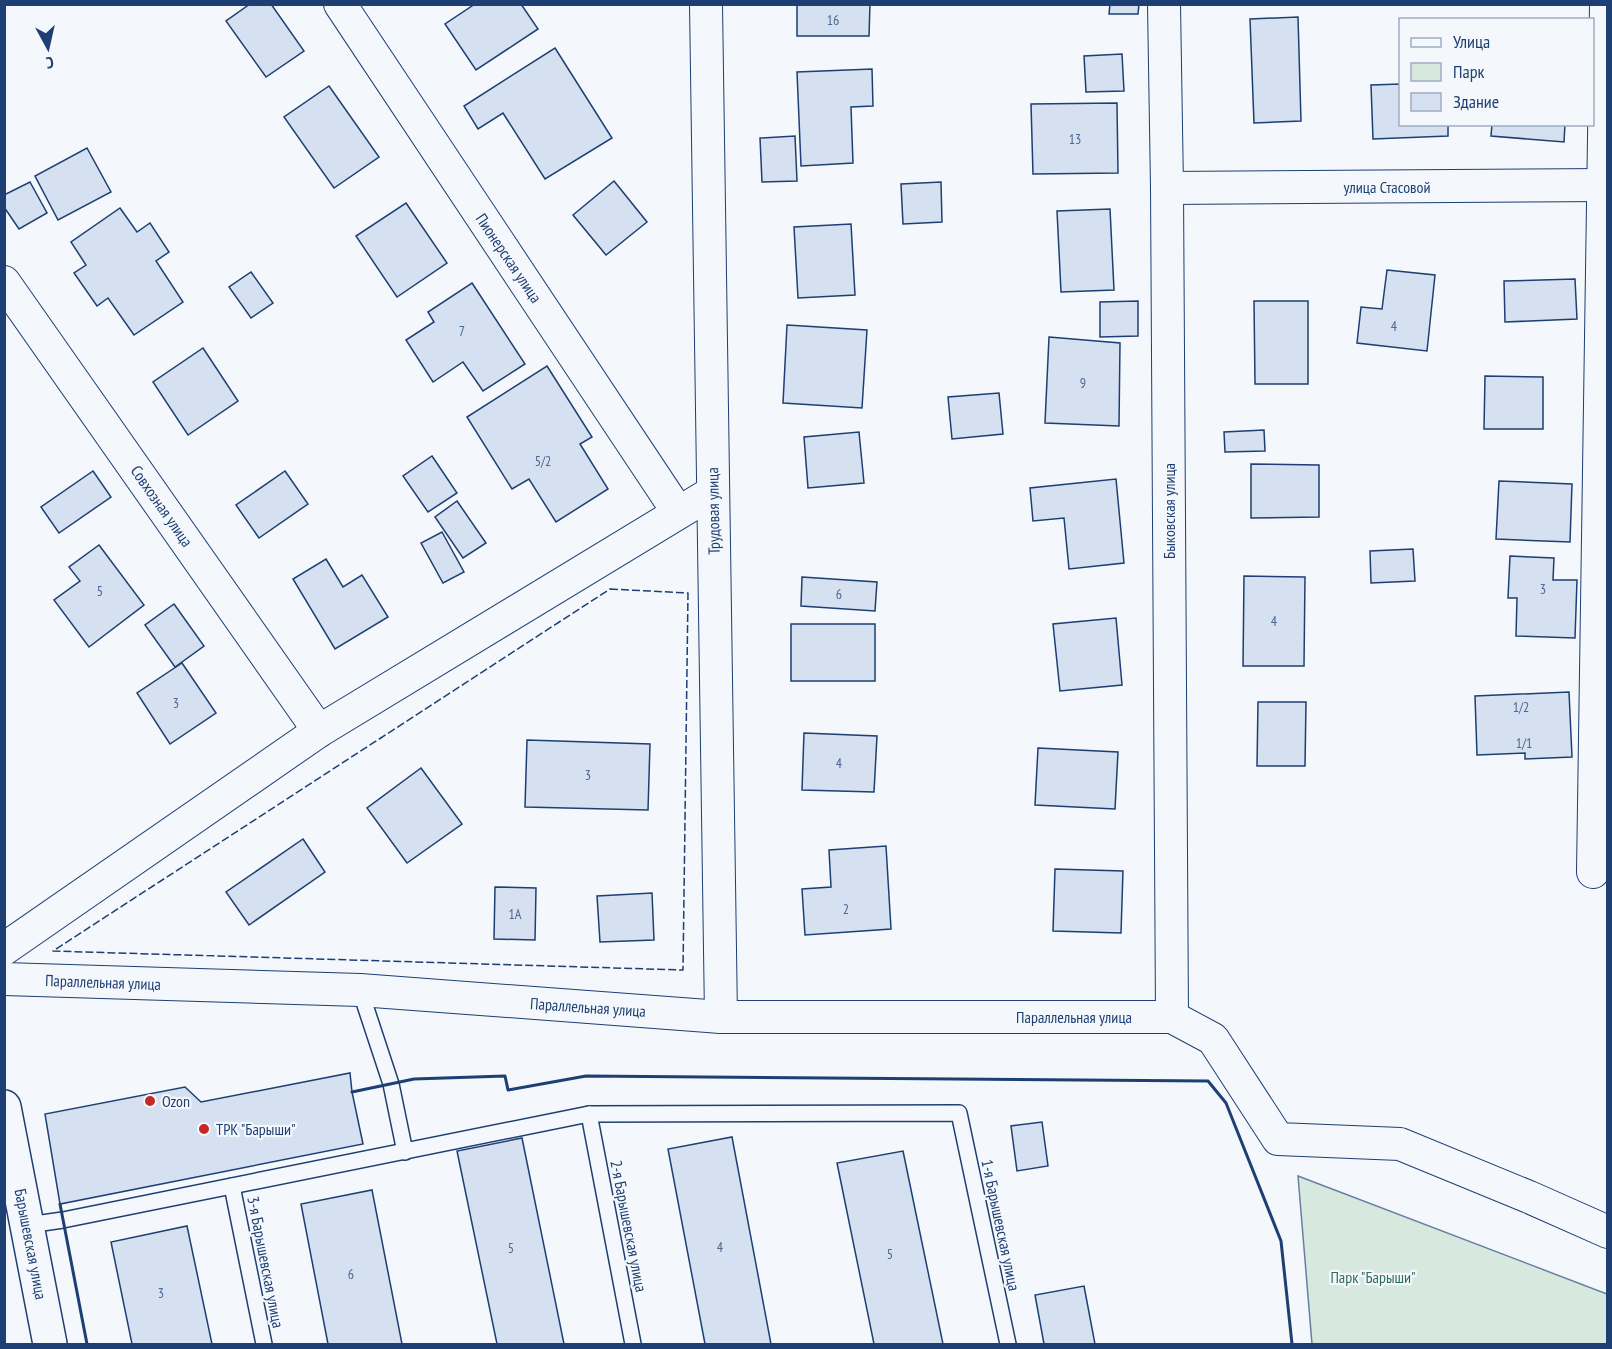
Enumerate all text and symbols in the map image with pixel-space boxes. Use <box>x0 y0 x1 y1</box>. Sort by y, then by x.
house number: 16 <box>827 11 839 29</box>
north arrow <box>18 18 78 78</box>
legend <box>1399 18 1594 126</box>
text: Улица <box>1453 30 1490 53</box>
text: С <box>44 52 55 73</box>
text: Парк <box>1453 60 1484 83</box>
text: Здание <box>1453 90 1499 113</box>
house number: 13 <box>1069 130 1081 148</box>
street label: улица Стасовой <box>1344 177 1430 197</box>
street label: Пионерская улица <box>472 210 546 306</box>
house number: 4 <box>1391 317 1398 335</box>
house number: 7 <box>459 322 465 340</box>
house number: 9 <box>1080 374 1086 392</box>
house number: 5/2 <box>535 452 551 470</box>
street label: Совхозная улица <box>127 461 197 551</box>
street label: Быковская улица <box>1159 463 1179 559</box>
street label: Трудовая улица <box>702 467 724 555</box>
house number: 3 <box>1540 580 1546 598</box>
house number: 5 <box>97 582 103 600</box>
house number: 6 <box>836 585 842 603</box>
house number: 4 <box>1271 612 1278 630</box>
house number: 3 <box>173 694 179 712</box>
house number: 1/2 <box>1513 698 1529 716</box>
house number: 1/1 <box>1516 734 1532 752</box>
house number: 4 <box>836 754 843 772</box>
house number: 3 <box>585 766 591 784</box>
house number: 2 <box>843 900 849 918</box>
house number: 1А <box>509 905 522 923</box>
street label: Параллельная улица <box>45 970 161 994</box>
street label: Параллельная улица <box>530 993 646 1021</box>
street label: Параллельная улица <box>1016 1007 1132 1027</box>
place label: Ozon <box>162 1091 190 1111</box>
marker: Ozon <box>143 1094 157 1108</box>
place label: ТРК "Барыши" <box>216 1119 296 1139</box>
marker: ТРК "Барыши" <box>197 1122 211 1136</box>
street label: 2-я Барышевская улица <box>606 1158 652 1294</box>
street label: 1-я Барышевская улица <box>977 1158 1025 1292</box>
street label: Барышевская улица <box>10 1187 52 1301</box>
street label: 3-я Барышевская улица <box>243 1194 289 1330</box>
house number: 4 <box>717 1238 724 1256</box>
house number: 5 <box>508 1239 514 1257</box>
house number: 5 <box>887 1245 893 1263</box>
house number: 6 <box>348 1265 354 1283</box>
park label: Парк "Барыши" <box>1330 1267 1416 1287</box>
house number: 3 <box>158 1284 164 1302</box>

